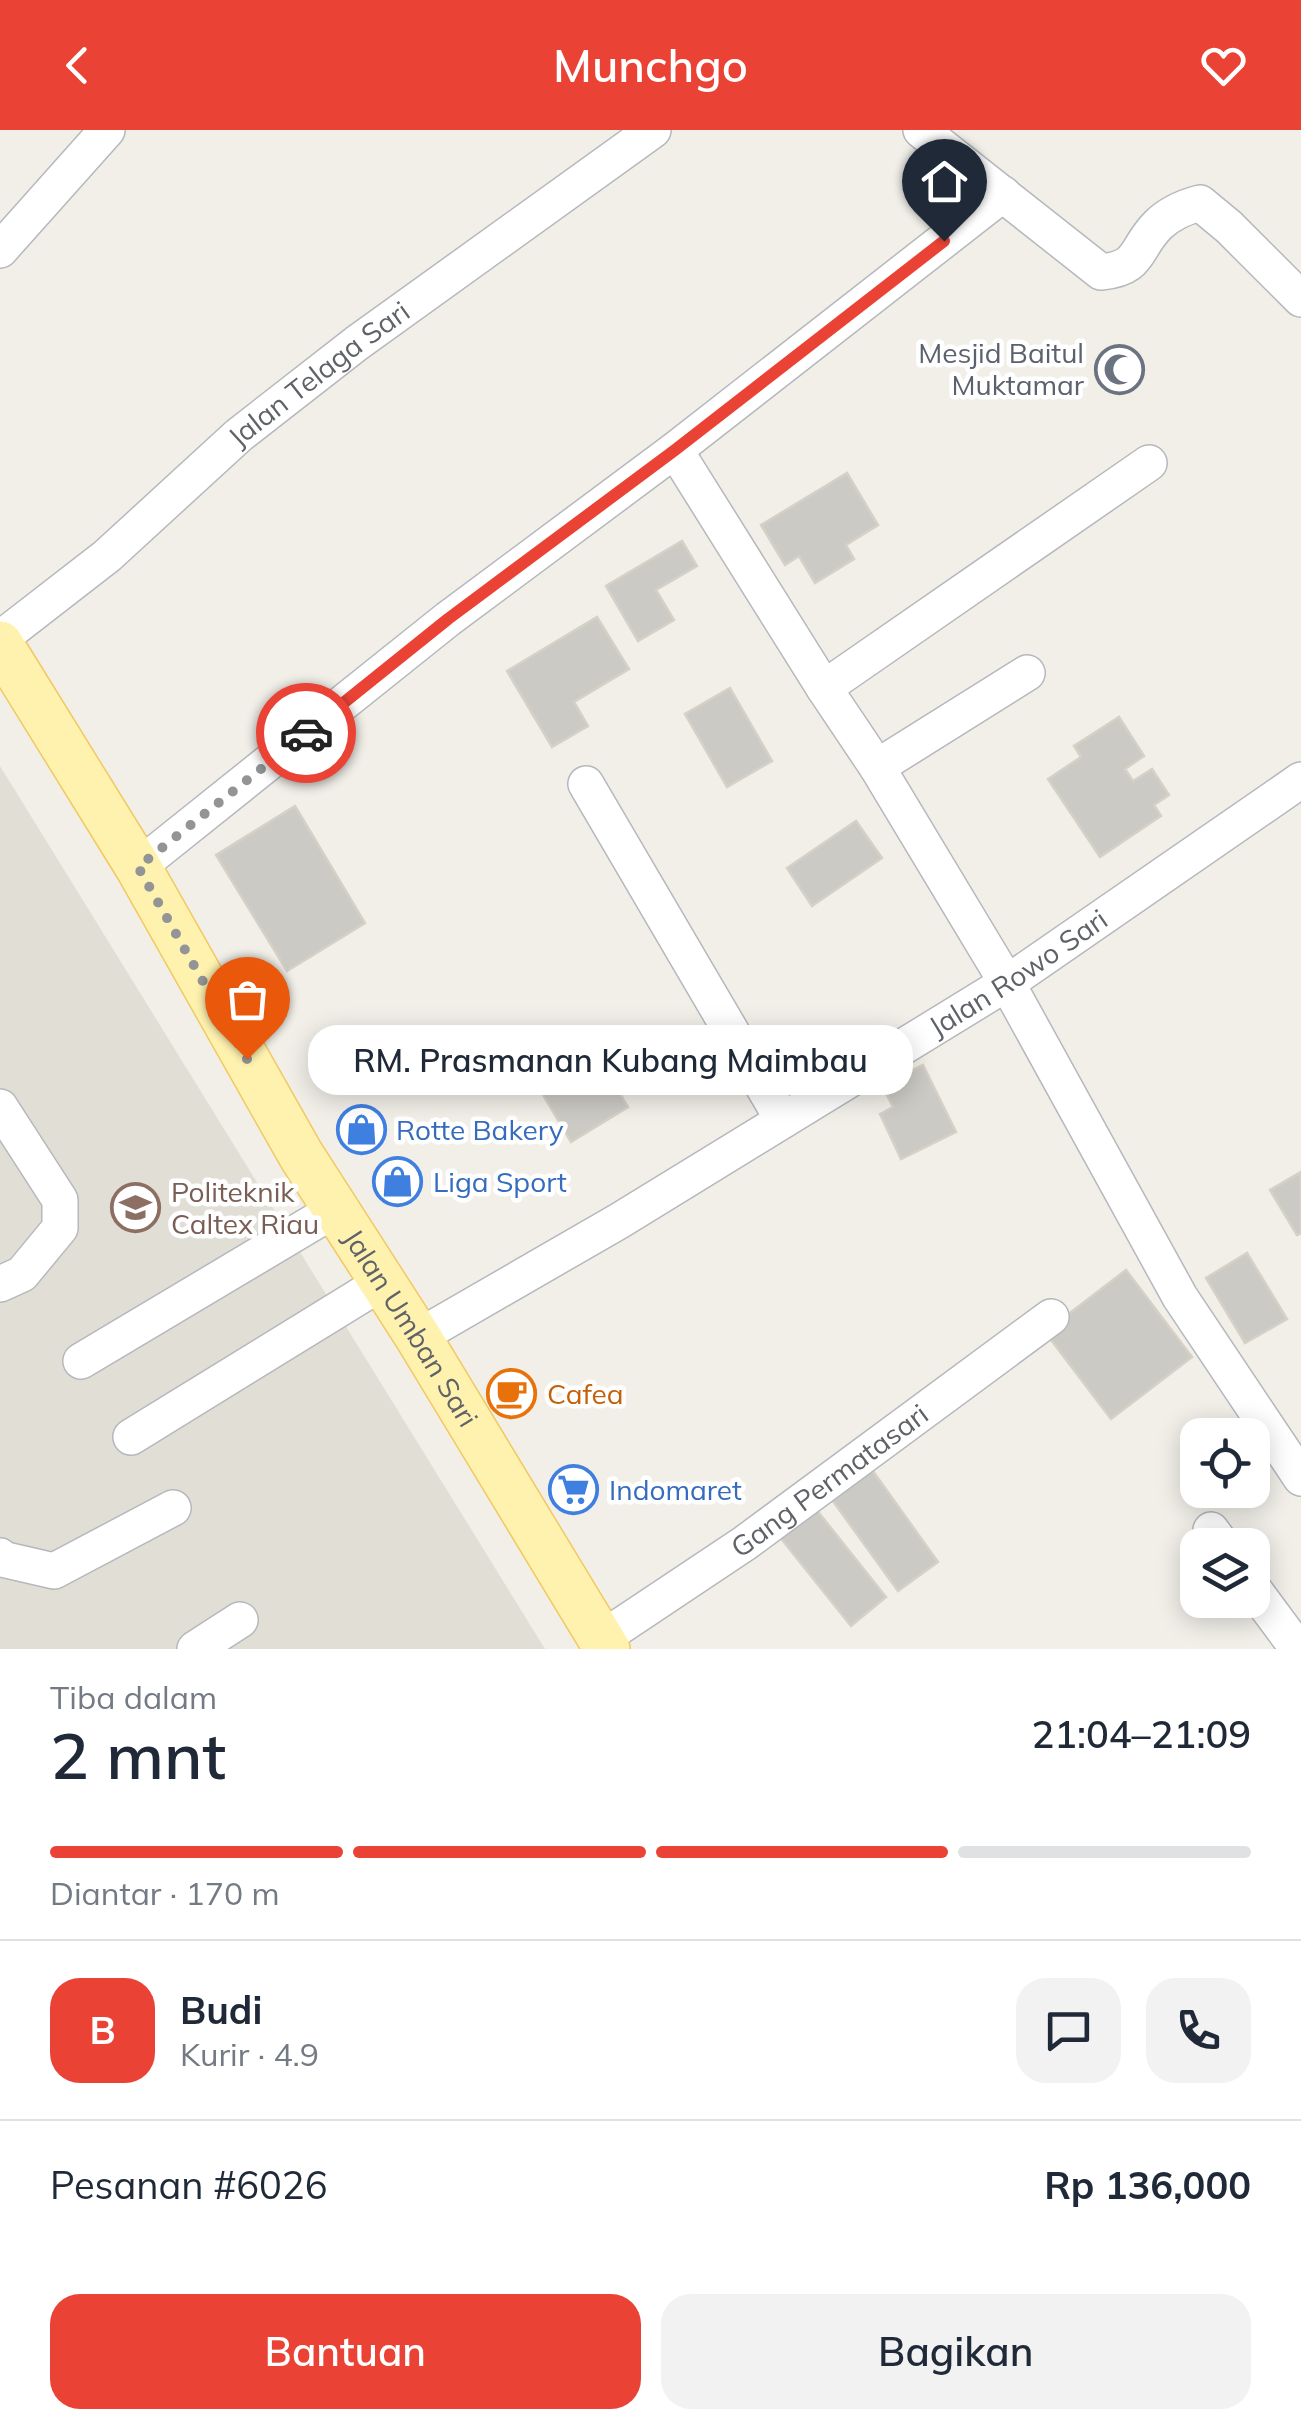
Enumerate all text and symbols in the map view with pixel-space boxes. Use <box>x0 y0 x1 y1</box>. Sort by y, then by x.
text: Munchgo <box>553 37 748 93</box>
icon: back <box>50 38 105 93</box>
icon: heart <box>1196 38 1251 93</box>
pin <box>902 139 987 242</box>
icon: home <box>917 154 972 209</box>
street label: Jalan Telaga Sari <box>220 293 416 454</box>
place label: Mesjid Baitul Muktamar <box>918 335 1085 402</box>
mosque icon: Mesjid Baitul Muktamar <box>1093 343 1145 395</box>
courier <box>256 683 356 783</box>
icon: car <box>279 706 334 761</box>
street label: Jalan Rowo Sari <box>922 901 1114 1044</box>
pin <box>205 957 290 1060</box>
icon: bag <box>220 972 275 1027</box>
callout: RM. Prasmanan Kubang Maimbau <box>307 1024 912 1094</box>
text: RM. Prasmanan Kubang Maimbau <box>353 1040 868 1080</box>
shop icon: Rotte Bakery <box>335 1104 387 1156</box>
place label: Rotte Bakery <box>396 1112 564 1147</box>
shop icon: Liga Sport <box>372 1156 424 1208</box>
place label: Liga Sport <box>433 1164 567 1199</box>
place label: Politeknik Caltex Riau <box>171 1174 319 1241</box>
school or university icon: Politeknik Caltex Riau <box>110 1182 162 1234</box>
street label: Jalan Umban Sari <box>336 1222 486 1433</box>
cafe icon: Cafea <box>486 1368 538 1420</box>
place label: Cafea <box>547 1376 624 1411</box>
street label: Gang Permatasari <box>724 1396 935 1565</box>
map controls <box>1180 1418 1270 1618</box>
button: locate <box>1180 1418 1270 1508</box>
supermarket icon: Indomaret <box>548 1464 600 1516</box>
place label: Indomaret <box>609 1472 742 1507</box>
button: layers <box>1180 1528 1270 1618</box>
text: Tiba dalam <box>50 1677 217 1717</box>
text: 21:04–21:09 <box>1031 1710 1251 1758</box>
text: 2 mnt <box>50 1714 226 1795</box>
text: Diantar · 170 m <box>50 1873 280 1913</box>
button: chat <box>1016 1978 1121 2083</box>
button: phone <box>1146 1978 1251 2083</box>
text: Budi <box>180 1986 262 2034</box>
text: B <box>89 2006 116 2054</box>
text: Kurir · 4.9 <box>180 2034 319 2074</box>
text: Pesanan #6026 <box>50 2161 327 2209</box>
text: Rp 136,000 <box>1044 2161 1251 2209</box>
button: Bantuan <box>50 2294 641 2409</box>
button: Bagikan <box>661 2294 1251 2409</box>

